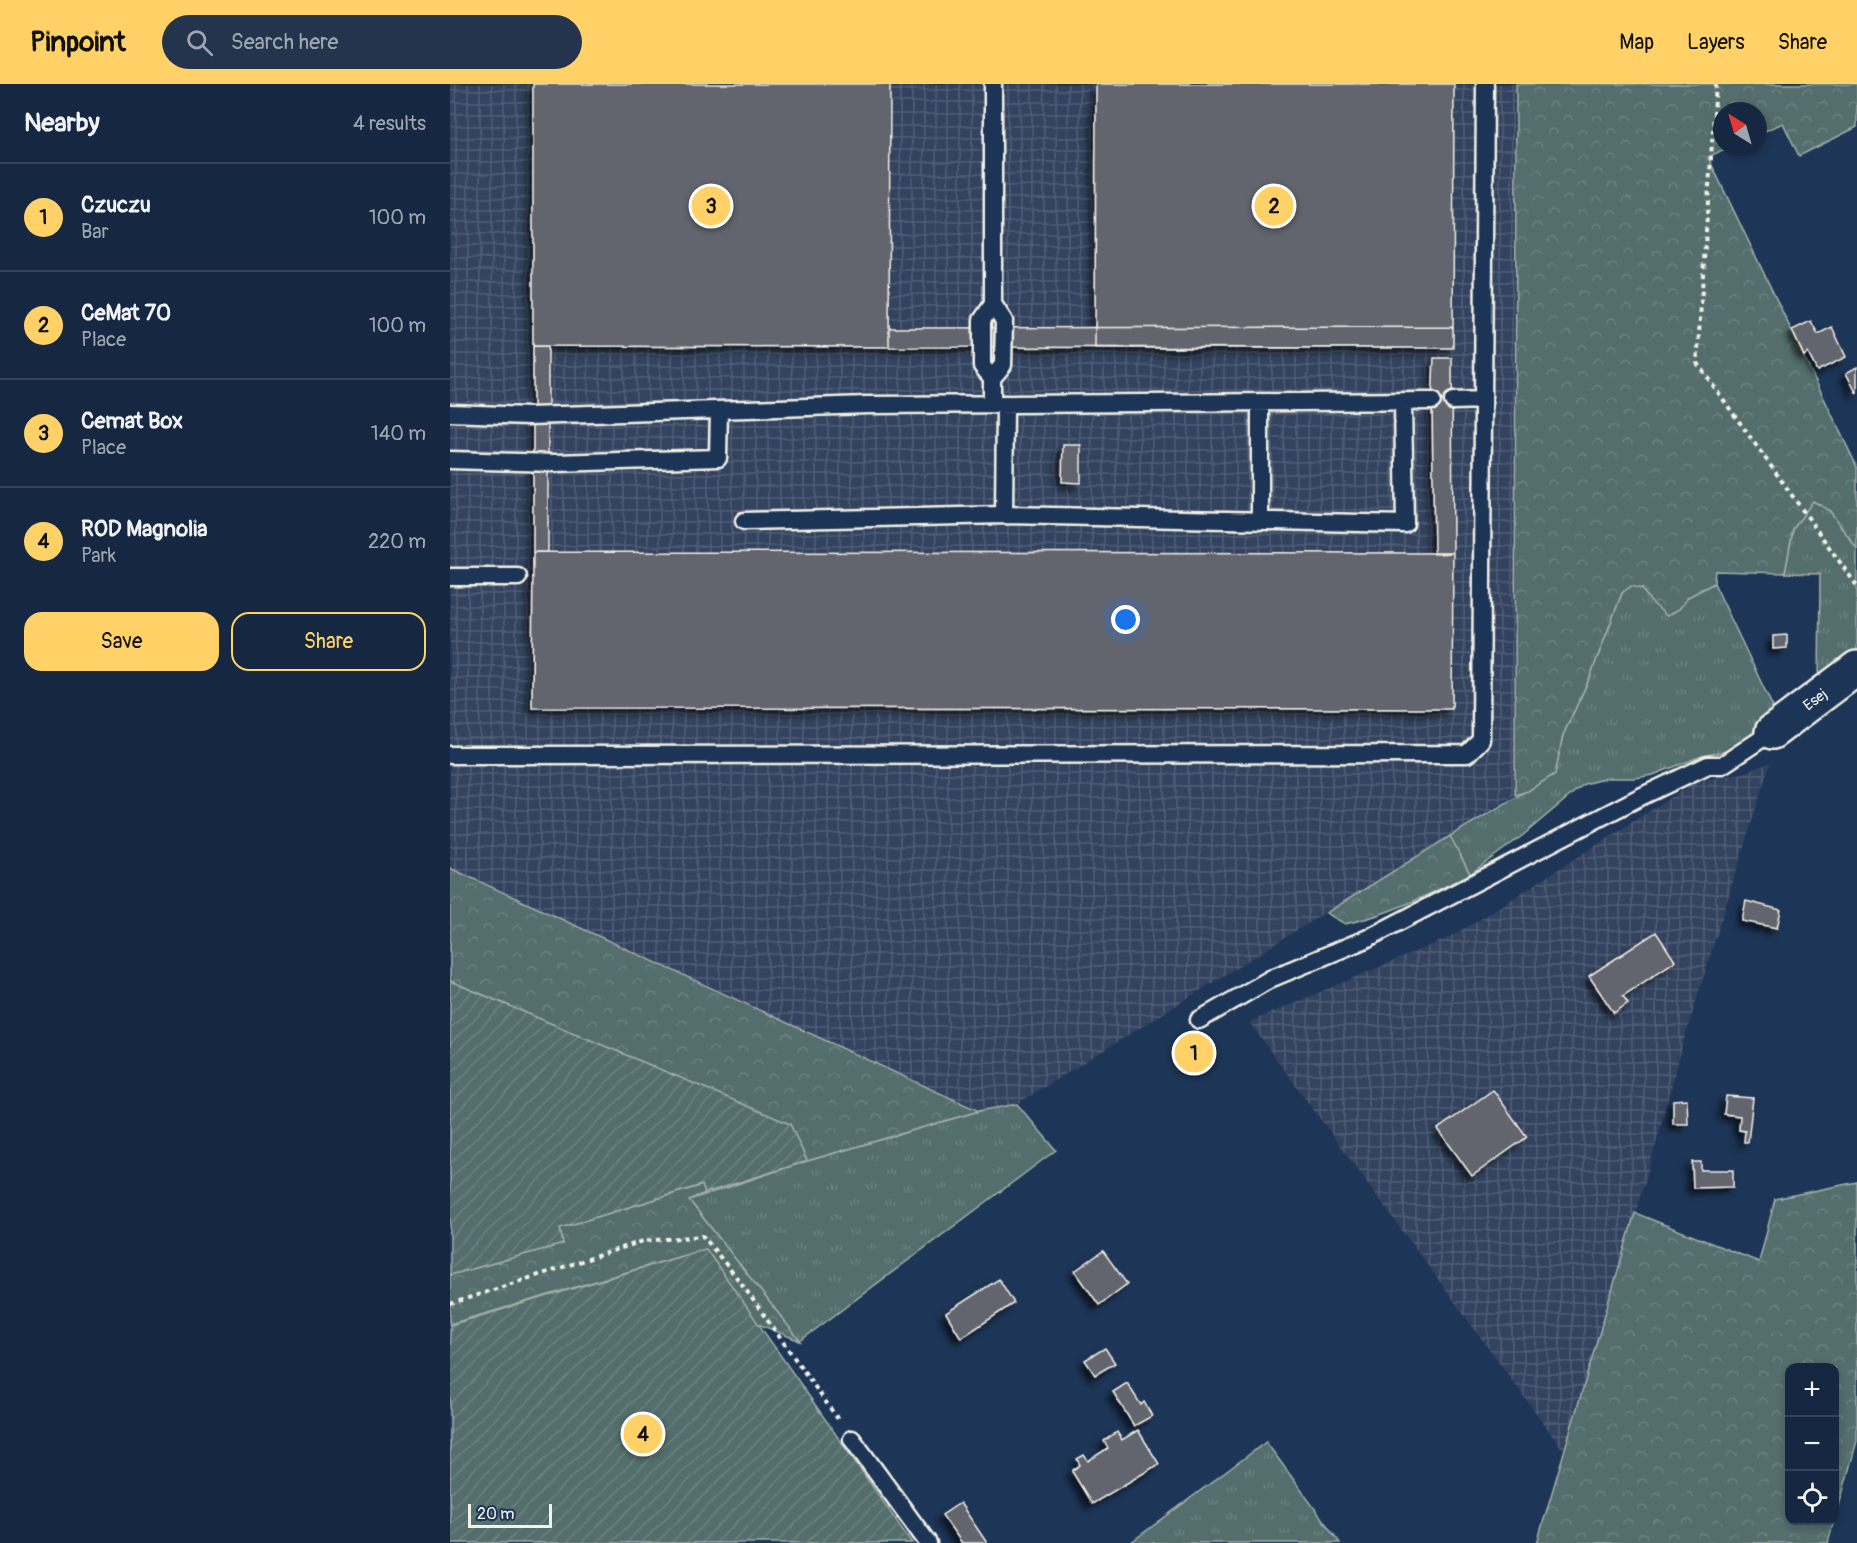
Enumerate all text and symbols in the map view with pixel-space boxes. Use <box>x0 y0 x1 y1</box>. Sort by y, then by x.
search box <box>162 15 582 69</box>
text: Pinpoint <box>30 25 126 60</box>
icon: search <box>183 26 216 59</box>
text: Search here <box>231 28 338 56</box>
text: Map <box>1619 29 1654 56</box>
text: Layers <box>1687 29 1745 56</box>
text: Share <box>1778 29 1827 56</box>
north arrow <box>1713 102 1767 156</box>
text: Nearby <box>24 107 100 139</box>
text: 4 results <box>353 111 426 136</box>
pin: 3 <box>692 184 730 228</box>
pin: 2 <box>1254 184 1294 228</box>
text: Czuczu <box>81 191 151 219</box>
text: 1 <box>40 205 47 230</box>
text: 100 m <box>369 205 426 230</box>
text: Bar <box>81 219 109 244</box>
text: CeMat 70 <box>81 299 171 327</box>
text: 2 <box>38 313 49 338</box>
text: 100 m <box>369 313 426 338</box>
text: Place <box>81 327 126 352</box>
text: Cemat Box <box>81 407 183 435</box>
text: 3 <box>38 421 49 446</box>
text: 140 m <box>371 421 426 446</box>
text: Place <box>81 435 126 460</box>
text: ROD Magnolia <box>81 515 208 543</box>
text: 4 <box>38 529 49 554</box>
text: 220 m <box>368 529 426 554</box>
text: Park <box>81 543 116 568</box>
your location <box>1111 605 1140 634</box>
button: Save <box>24 612 219 671</box>
button: Share <box>231 612 426 671</box>
street label: Esej <box>1799 684 1831 715</box>
pin: 1 <box>1174 1030 1214 1076</box>
map controls <box>1785 1363 1839 1525</box>
button: + <box>1785 1363 1839 1417</box>
pin: 4 <box>624 1412 662 1456</box>
button: − <box>1785 1417 1839 1471</box>
button: locate <box>1785 1471 1839 1525</box>
scale bar <box>468 1501 552 1528</box>
text: 20 m <box>477 1504 515 1524</box>

